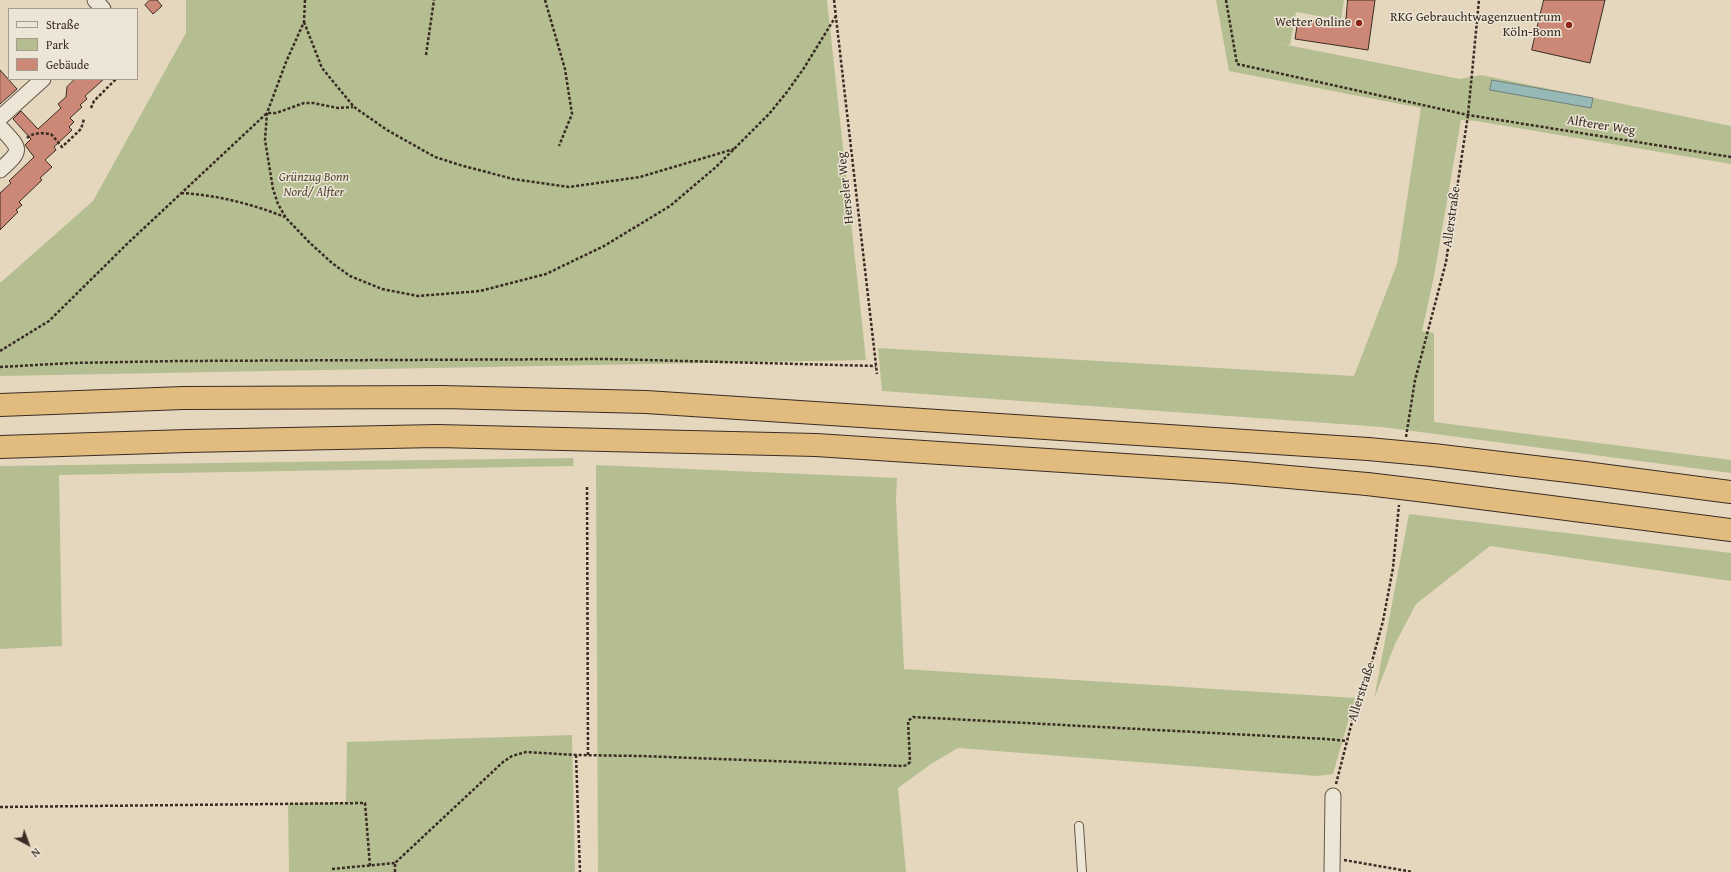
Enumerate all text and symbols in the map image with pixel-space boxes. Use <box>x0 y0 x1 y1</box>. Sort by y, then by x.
legend <box>8 8 138 80</box>
place label: RKG Gebrauchtwagenzuentrum Köln-Bonn <box>1390 10 1561 41</box>
place label: Wetter Online <box>1275 15 1351 31</box>
text: Straße <box>46 16 79 33</box>
marker: Wetter Online <box>1354 18 1364 28</box>
marker: RKG Gebrauchtwagenzuentrum Köln-Bonn <box>1564 20 1574 30</box>
text: Park <box>46 36 69 53</box>
text: Gebäude <box>46 56 89 73</box>
street label: Alfterer Weg <box>1566 113 1636 139</box>
street label: Herseler Weg <box>834 151 858 225</box>
park label: Grünzug Bonn Nord/ Alfter <box>279 170 349 201</box>
street label: Allerstraße <box>1440 185 1464 249</box>
street label: Allerstraße <box>1345 660 1379 724</box>
north arrow <box>8 824 48 864</box>
text: N <box>28 845 44 862</box>

